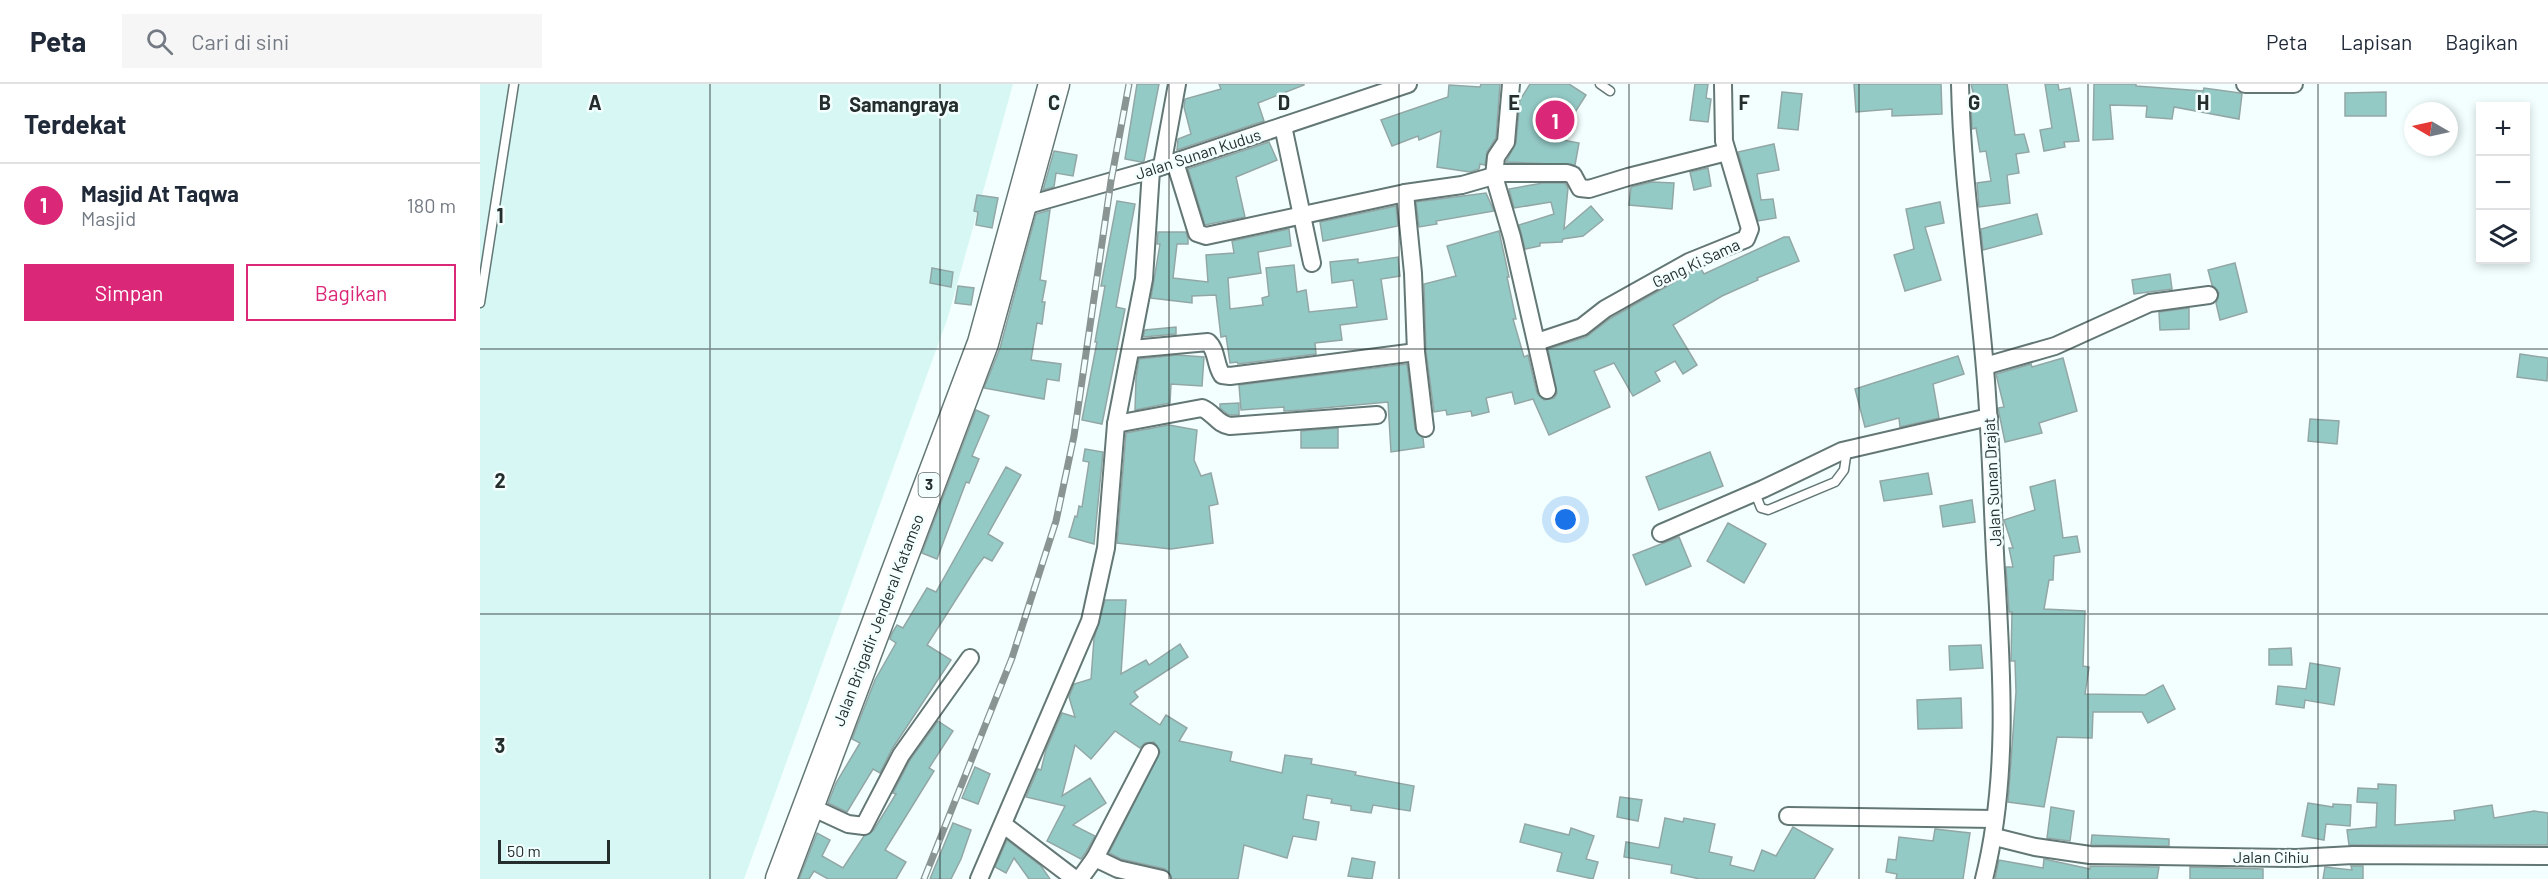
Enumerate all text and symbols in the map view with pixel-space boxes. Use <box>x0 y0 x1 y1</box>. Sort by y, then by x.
search box <box>122 14 542 68</box>
text: Peta <box>30 24 86 58</box>
icon: search <box>143 25 176 58</box>
text: Cari di sini <box>191 28 289 54</box>
text: Peta <box>2266 29 2307 54</box>
text: Lapisan <box>2340 29 2412 54</box>
text: Bagikan <box>2445 29 2518 54</box>
text: A <box>588 90 602 114</box>
text: B <box>819 90 831 114</box>
text: C <box>1048 90 1060 114</box>
text: D <box>1278 90 1290 114</box>
text: E <box>1508 90 1520 114</box>
text: F <box>1738 90 1750 114</box>
text: G <box>1968 90 1980 114</box>
text: H <box>2197 90 2209 114</box>
district label: Samangraya <box>849 92 959 116</box>
pin: 1 <box>1536 98 1574 142</box>
north arrow <box>2404 102 2458 156</box>
map controls <box>2476 102 2530 264</box>
button: + <box>2476 102 2530 156</box>
text: Terdekat <box>24 108 126 139</box>
street label: Jalan Sunan Kudus <box>1133 124 1263 183</box>
button: − <box>2476 156 2530 210</box>
text: Masjid At Taqwa <box>81 180 239 206</box>
text: 1 <box>40 193 47 217</box>
text: 180 m <box>407 193 456 217</box>
text: 1 <box>496 203 504 227</box>
text: Masjid <box>81 206 136 230</box>
button: layers <box>2476 210 2530 264</box>
street label: Gang Ki Sama <box>1649 234 1742 291</box>
button: Simpan <box>24 264 234 321</box>
button: Bagikan <box>246 264 456 321</box>
street label: Jalan Sunan Drajat <box>1979 417 2004 547</box>
text: 2 <box>494 468 506 492</box>
road number: 3 <box>918 473 940 497</box>
your location <box>1551 505 1580 534</box>
street label: Jalan Brigadir Jenderal Katamso <box>828 511 927 729</box>
text: 3 <box>495 733 505 757</box>
scale bar <box>498 837 610 864</box>
text: 50 m <box>507 841 541 860</box>
street label: Jalan Cihiu <box>2233 847 2309 866</box>

